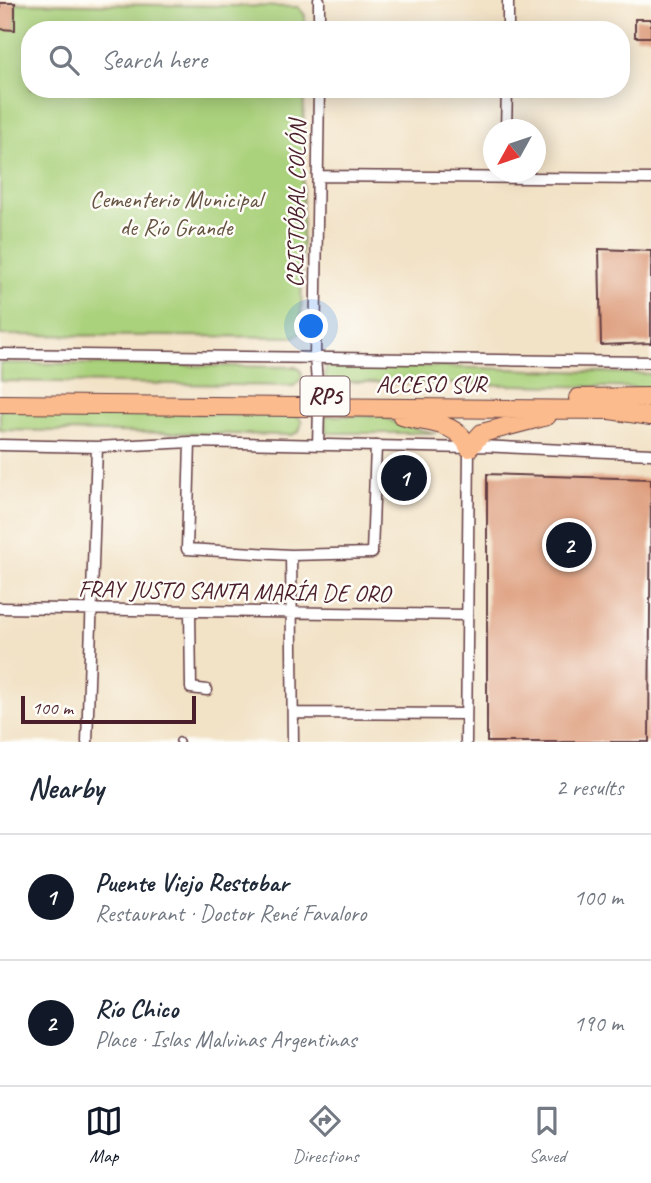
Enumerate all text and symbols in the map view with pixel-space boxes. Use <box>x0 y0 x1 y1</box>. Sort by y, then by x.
search box <box>21 21 630 98</box>
icon: search <box>45 41 83 79</box>
text: Search here <box>101 43 207 76</box>
street label: CRISTÓBAL COLÓN <box>280 117 313 288</box>
north arrow <box>483 119 546 182</box>
park label: Cementerio Municipal de Río Grande <box>90 184 266 242</box>
your location <box>294 309 328 343</box>
street label: ACCESO SUR <box>376 369 488 399</box>
road number: RP5 <box>300 376 350 416</box>
pin: 1 <box>381 452 427 504</box>
pin: 2 <box>546 519 592 571</box>
street label: FRAY JUSTO SANTA MARÍA DE ORO <box>78 573 393 609</box>
scale bar <box>21 693 196 725</box>
text: 100 m <box>32 696 73 720</box>
text: Nearby <box>28 769 104 807</box>
text: 2 results <box>556 773 623 802</box>
text: Puente Viejo Restobar <box>95 866 289 899</box>
text: 1 <box>46 883 56 912</box>
text: 100 m <box>574 883 623 912</box>
text: Restaurant · Doctor René Favaloro <box>95 899 366 928</box>
text: Río Chico <box>95 992 178 1025</box>
text: 2 <box>46 1009 56 1038</box>
text: 190 m <box>574 1009 623 1038</box>
text: Place · Islas Malvinas Argentinas <box>95 1025 356 1054</box>
tab: Map <box>85 1102 123 1168</box>
tab: Directions <box>292 1102 359 1168</box>
tab: Saved <box>528 1102 566 1168</box>

